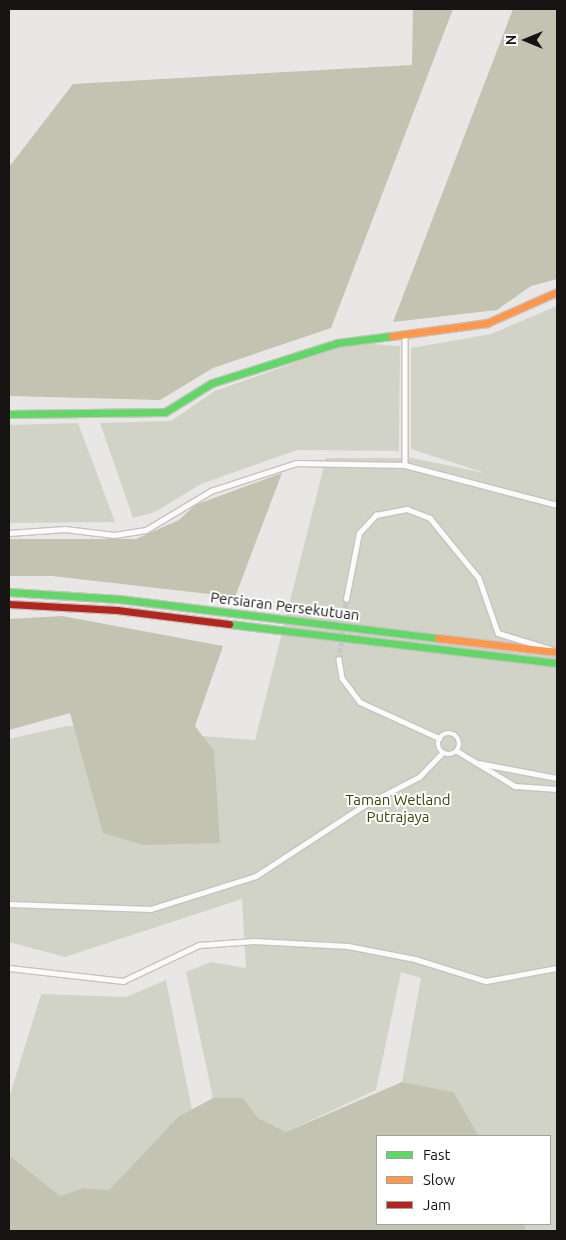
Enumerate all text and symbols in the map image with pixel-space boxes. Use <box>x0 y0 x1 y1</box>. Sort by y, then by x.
north arrow <box>501 15 551 65</box>
text: N <box>503 35 519 45</box>
street label: Persiaran Persekutuan <box>209 588 361 624</box>
park label: Taman Wetland Putrajaya <box>346 790 450 825</box>
legend <box>376 1135 551 1225</box>
text: Fast <box>423 1146 450 1163</box>
text: Slow <box>423 1171 455 1188</box>
text: Jam <box>423 1196 451 1213</box>

